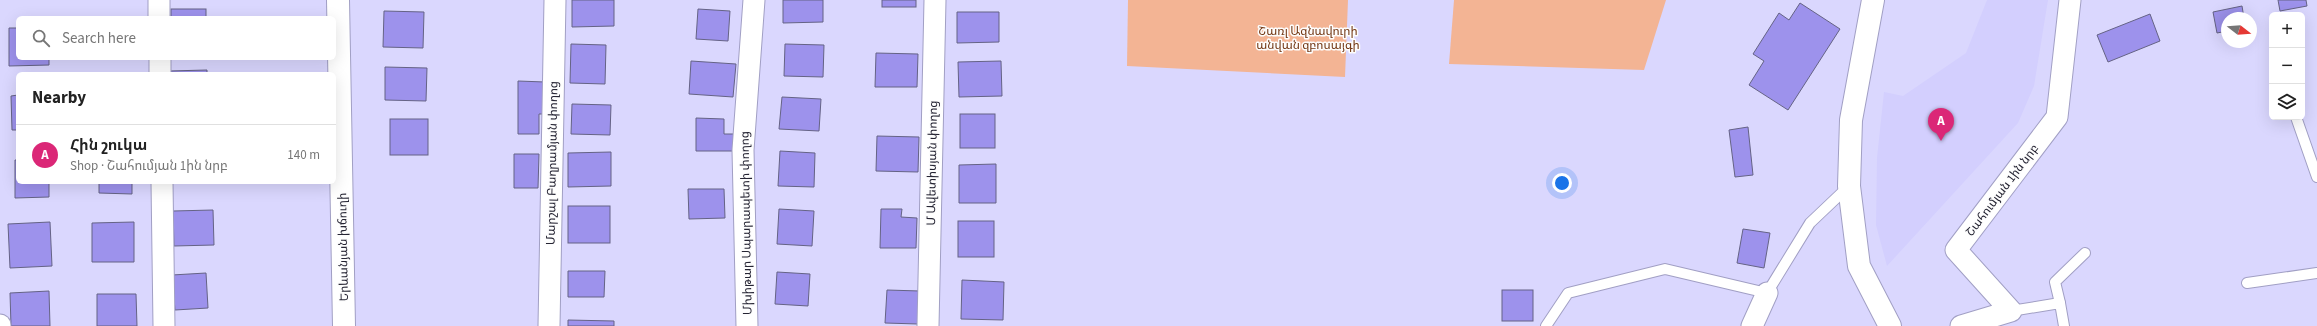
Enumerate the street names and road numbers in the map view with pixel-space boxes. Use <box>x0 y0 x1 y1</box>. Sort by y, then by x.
street label: Մարշալ Բաղրամյան փողոց <box>543 81 562 245</box>
street label: Մ Ավետիսյան փողոց <box>923 100 942 226</box>
street label: Մխիթար Սպարապետի փողոց <box>736 131 757 315</box>
street label: Շահումյան 1ին նրբ <box>1962 141 2043 240</box>
street label: Երևանյան խճուղի <box>334 193 353 301</box>

